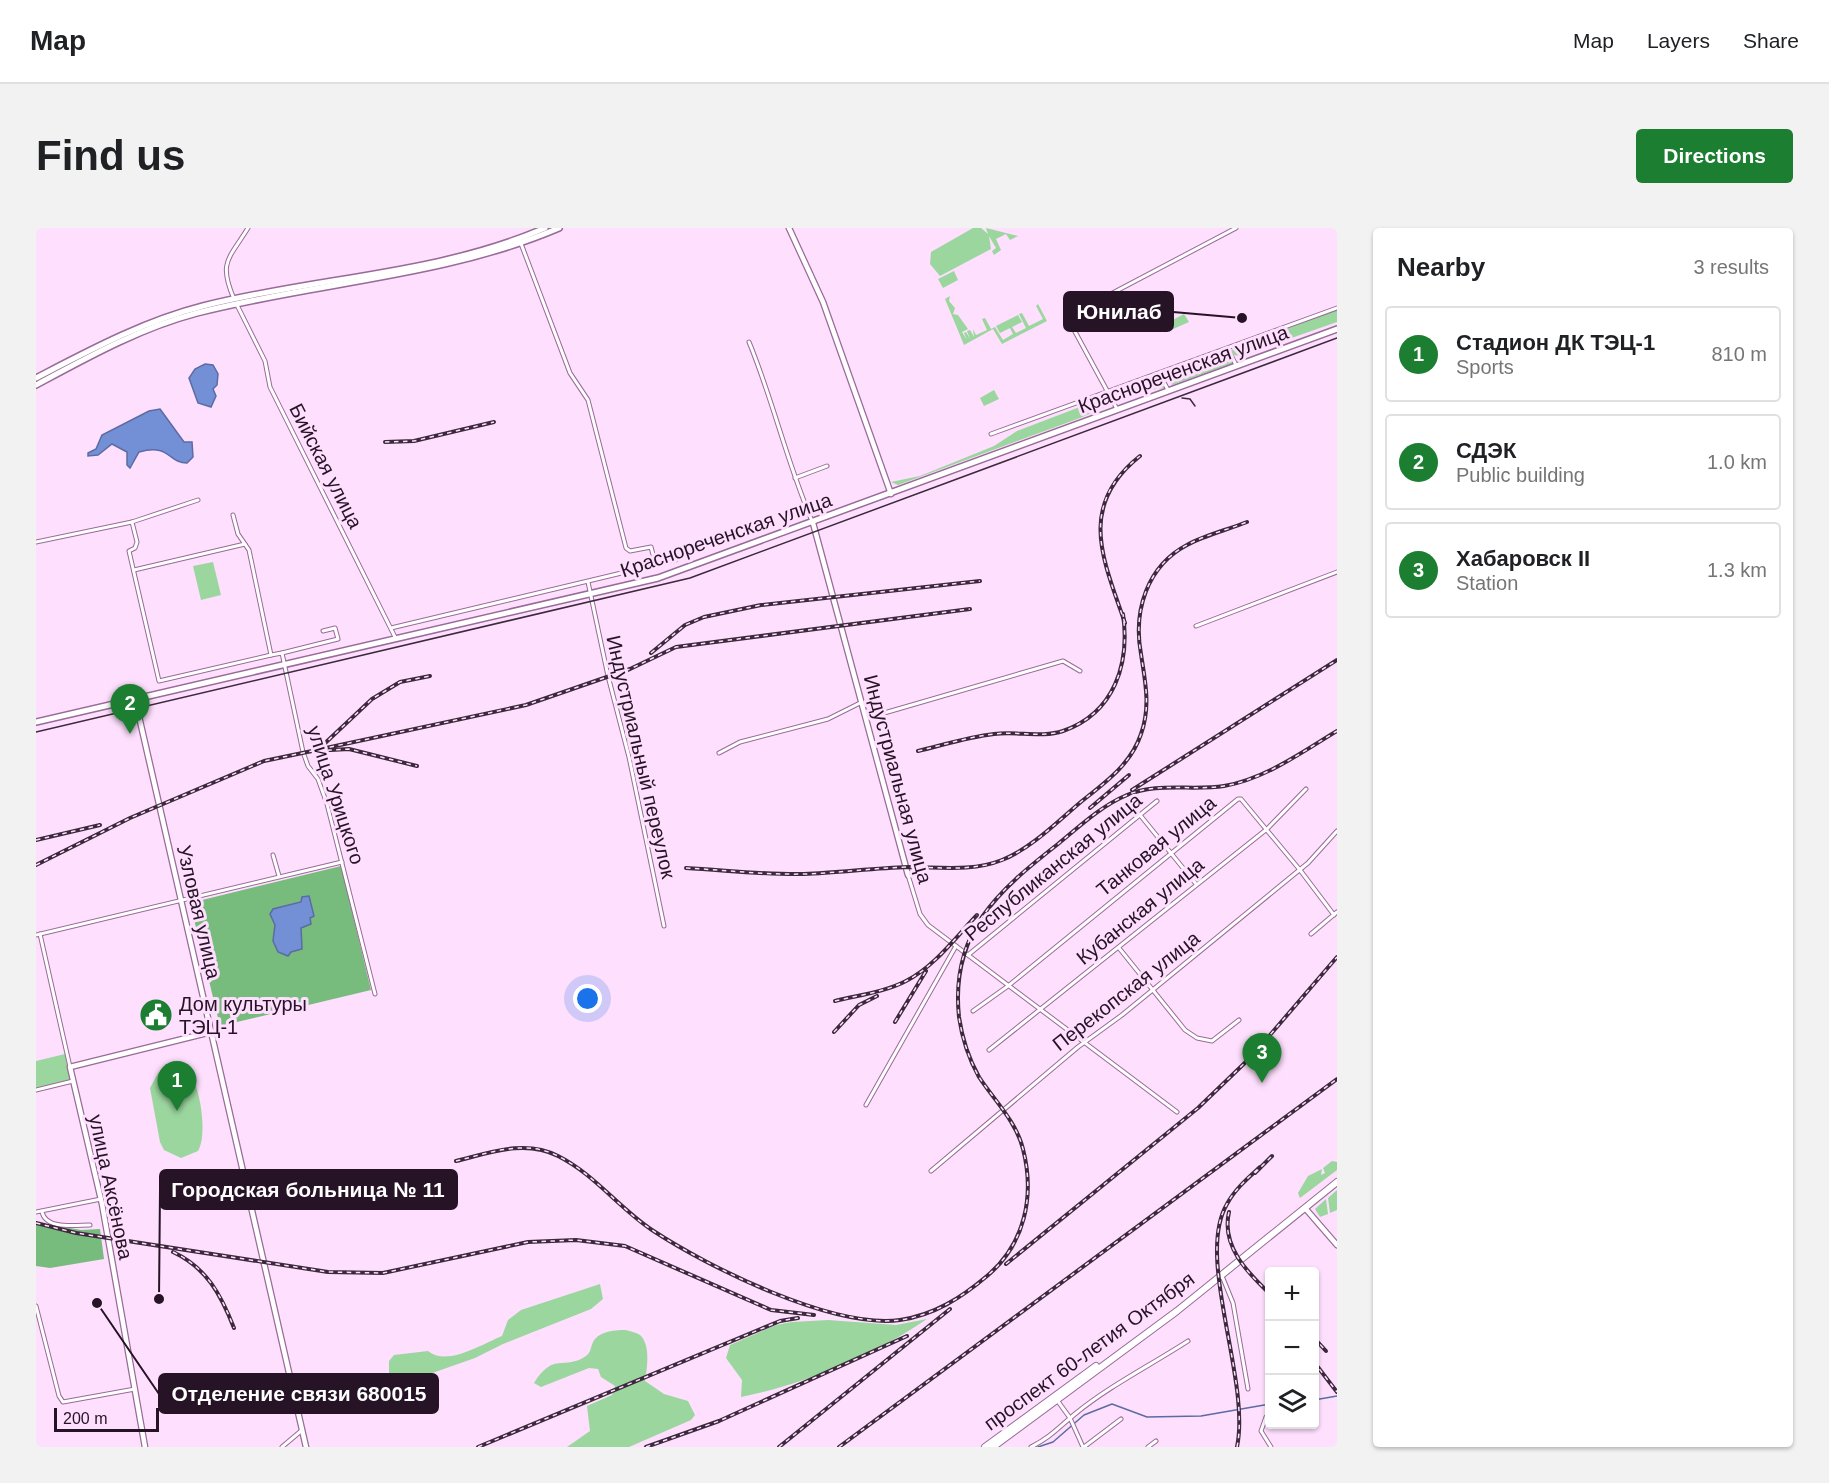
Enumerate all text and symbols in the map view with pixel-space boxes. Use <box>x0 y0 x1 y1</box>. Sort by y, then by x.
text: Map <box>30 25 86 56</box>
text: Map <box>1573 29 1614 52</box>
text: Layers <box>1647 29 1710 52</box>
text: Share <box>1743 29 1799 52</box>
button: Directions <box>1636 129 1793 183</box>
text: Find us <box>36 132 185 179</box>
text: Nearby <box>1397 252 1485 282</box>
text: 3 results <box>1693 256 1769 278</box>
callout: Юнилаб <box>1064 292 1173 331</box>
text: Юнилаб <box>1076 300 1162 323</box>
street label: Краснореченская улица <box>1075 320 1292 417</box>
text: Стадион ДК ТЭЦ-1 <box>1456 330 1655 355</box>
text: 1 <box>1413 343 1424 365</box>
text: 810 m <box>1711 343 1767 365</box>
text: Sports <box>1456 356 1514 378</box>
street label: Бийская улица <box>285 400 367 533</box>
text: СДЭК <box>1456 438 1516 463</box>
text: 2 <box>1413 451 1424 473</box>
text: 1.0 km <box>1707 451 1767 473</box>
text: Public building <box>1456 464 1585 486</box>
street label: Краснореченская улица <box>618 488 835 582</box>
text: Хабаровск II <box>1456 546 1590 571</box>
text: 3 <box>1413 559 1424 581</box>
text: 1.3 km <box>1707 559 1767 581</box>
text: Station <box>1456 572 1518 594</box>
street label: Индустриальный переулок <box>602 633 680 881</box>
street label: Индустриальная улица <box>860 672 937 887</box>
pin: 2 <box>110 684 149 734</box>
street label: улица Урицкого <box>303 723 369 867</box>
street label: Республиканская улица <box>960 788 1147 945</box>
street label: Танковая улица <box>1092 791 1221 901</box>
street label: Узловая улица <box>173 843 225 982</box>
street label: Кубанская улица <box>1072 853 1209 969</box>
street label: Перекопская улица <box>1048 926 1205 1055</box>
your location <box>573 984 602 1013</box>
place label: Дом культуры ТЭЦ-1 <box>179 993 307 1038</box>
public building icon: Дом культуры ТЭЦ-1 <box>138 997 174 1033</box>
pin: 3 <box>1242 1034 1282 1083</box>
pin: 1 <box>158 1062 196 1111</box>
street label: улица Аксёнова <box>85 1112 137 1262</box>
callout: Городская больница № 11 <box>160 1170 457 1209</box>
text: Городская больница № 11 <box>171 1178 445 1201</box>
street label: проспект 60-летия Октября <box>980 1267 1198 1435</box>
map controls <box>1265 1267 1319 1429</box>
button: + <box>1265 1267 1319 1321</box>
button: − <box>1265 1321 1319 1375</box>
callout: Отделение связи 680015 <box>159 1374 438 1413</box>
button: layers <box>1265 1375 1319 1429</box>
text: Отделение связи 680015 <box>171 1382 427 1405</box>
scale bar <box>54 1405 159 1432</box>
text: 200 m <box>63 1410 107 1427</box>

